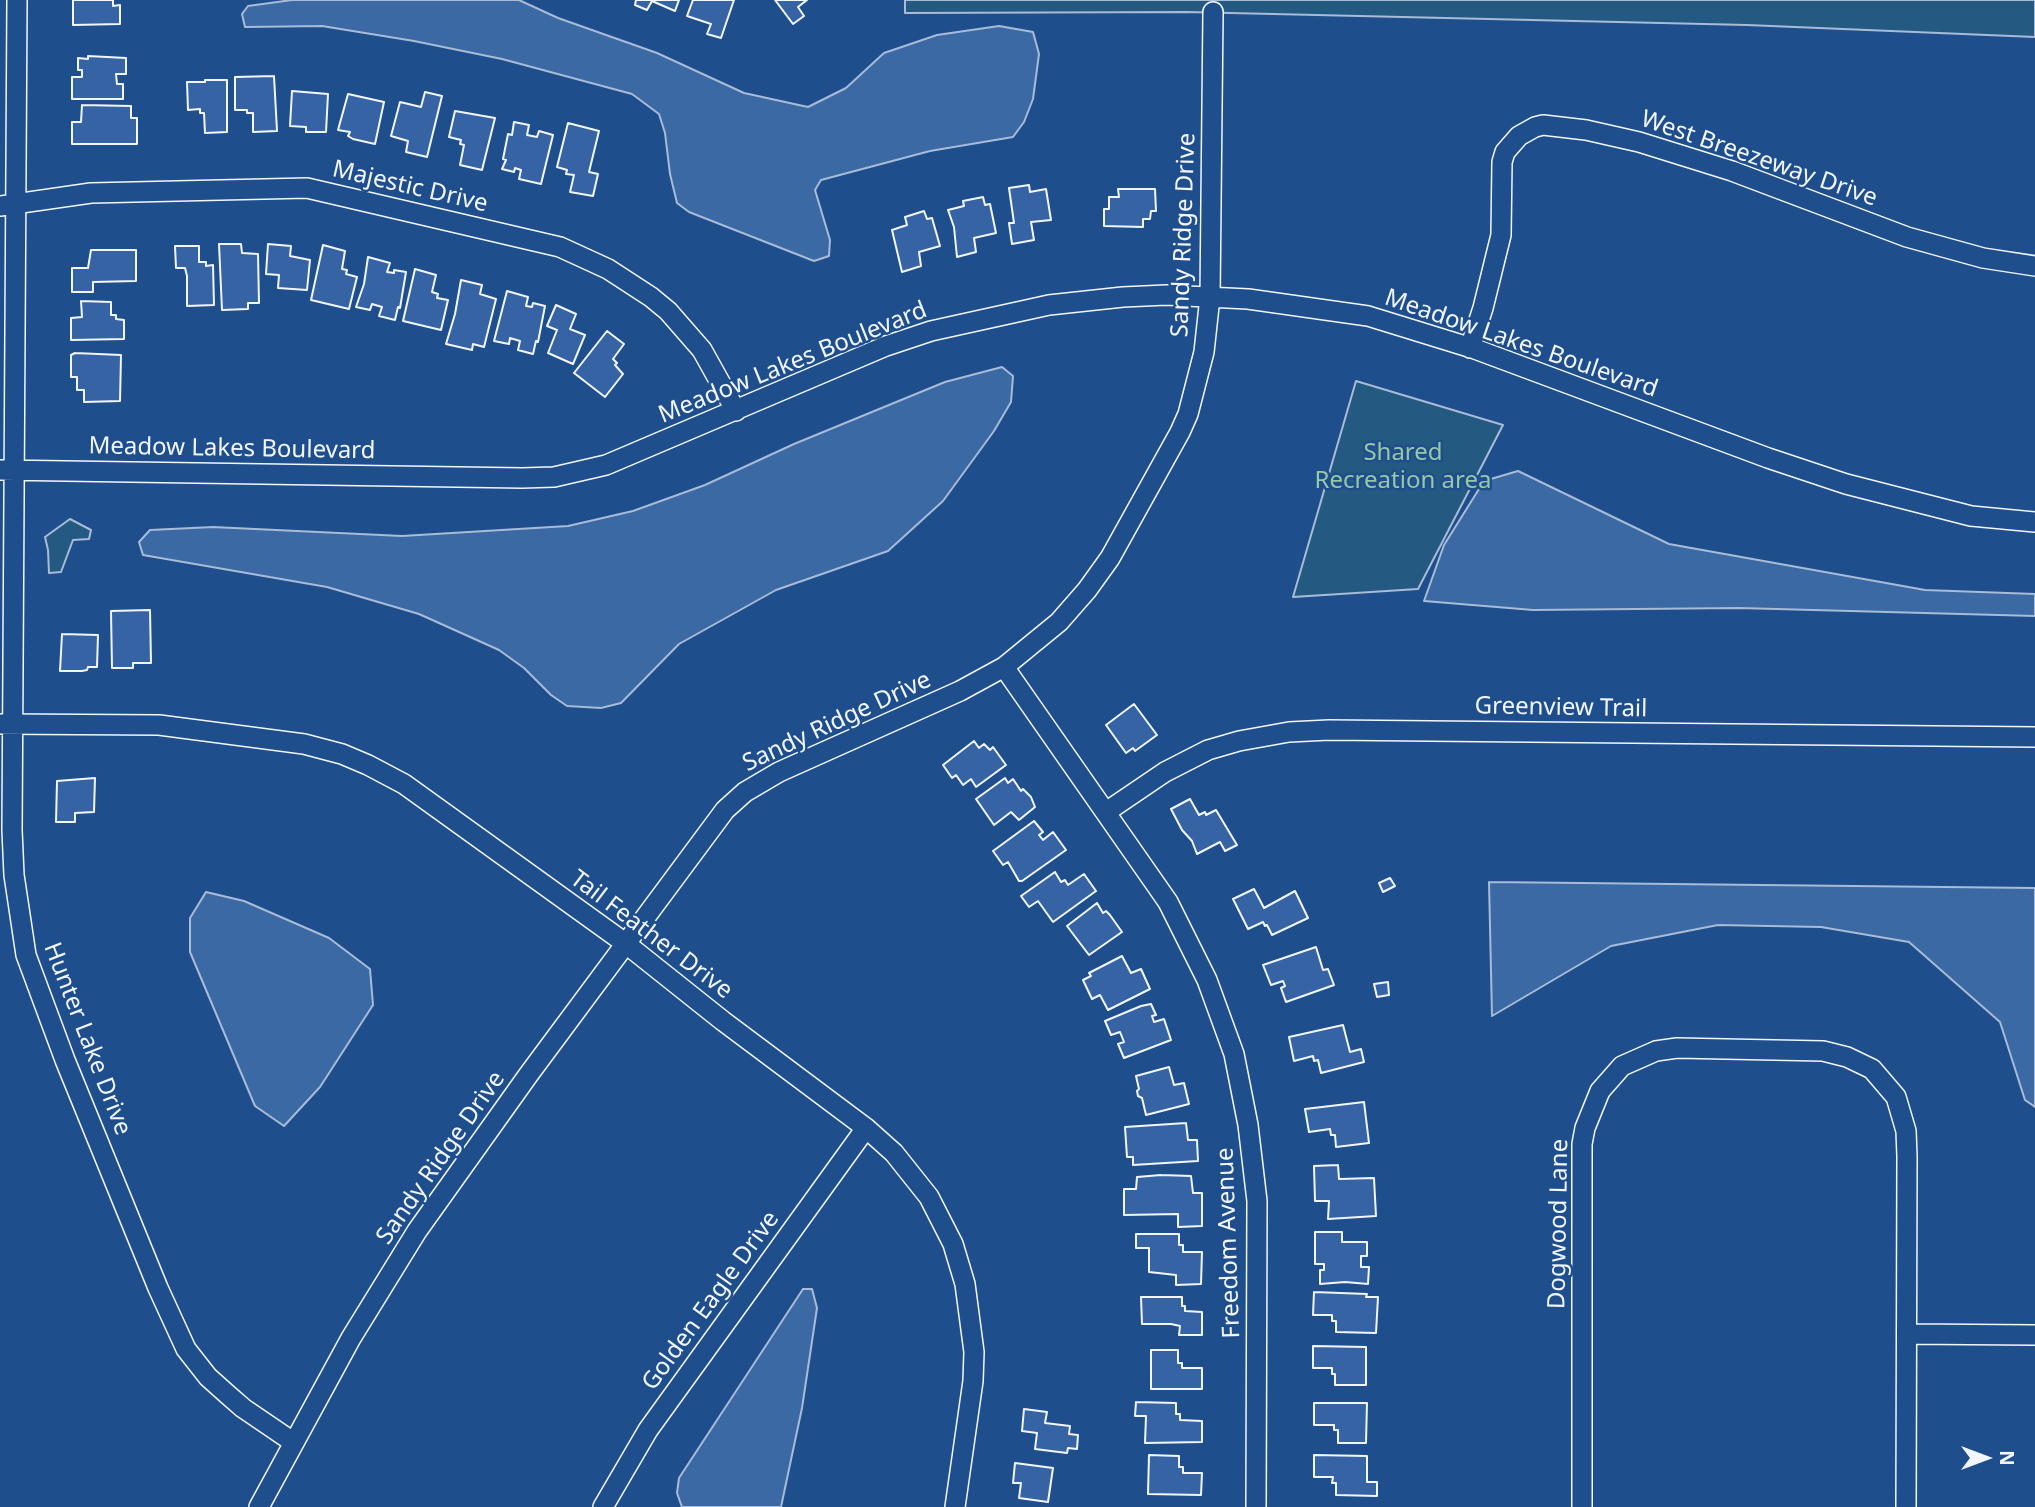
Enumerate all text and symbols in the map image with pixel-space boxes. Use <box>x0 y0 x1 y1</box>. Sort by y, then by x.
street label: West Breezeway Drive <box>1637 105 1881 213</box>
street label: Sandy Ridge Drive <box>1166 132 1202 338</box>
street label: Majestic Drive <box>330 155 490 219</box>
street label: Meadow Lakes Boulevard <box>1381 284 1661 404</box>
street label: Meadow Lakes Boulevard <box>655 296 931 430</box>
street label: Meadow Lakes Boulevard <box>88 432 376 466</box>
park label: Shared Recreation area <box>1315 439 1491 495</box>
street label: Sandy Ridge Drive <box>738 666 936 778</box>
street label: Greenview Trail <box>1474 692 1648 724</box>
street label: Tail Feather Drive <box>564 865 738 1005</box>
street label: Hunter Lake Drive <box>37 939 137 1139</box>
street label: Sandy Ridge Drive <box>371 1066 511 1250</box>
street label: Dogwood Lane <box>1543 1139 1575 1309</box>
street label: Freedom Avenue <box>1211 1147 1247 1339</box>
street label: Golden Eagle Drive <box>636 1206 786 1396</box>
north arrow <box>1951 1423 2021 1493</box>
text: N <box>1994 1450 2020 1466</box>

